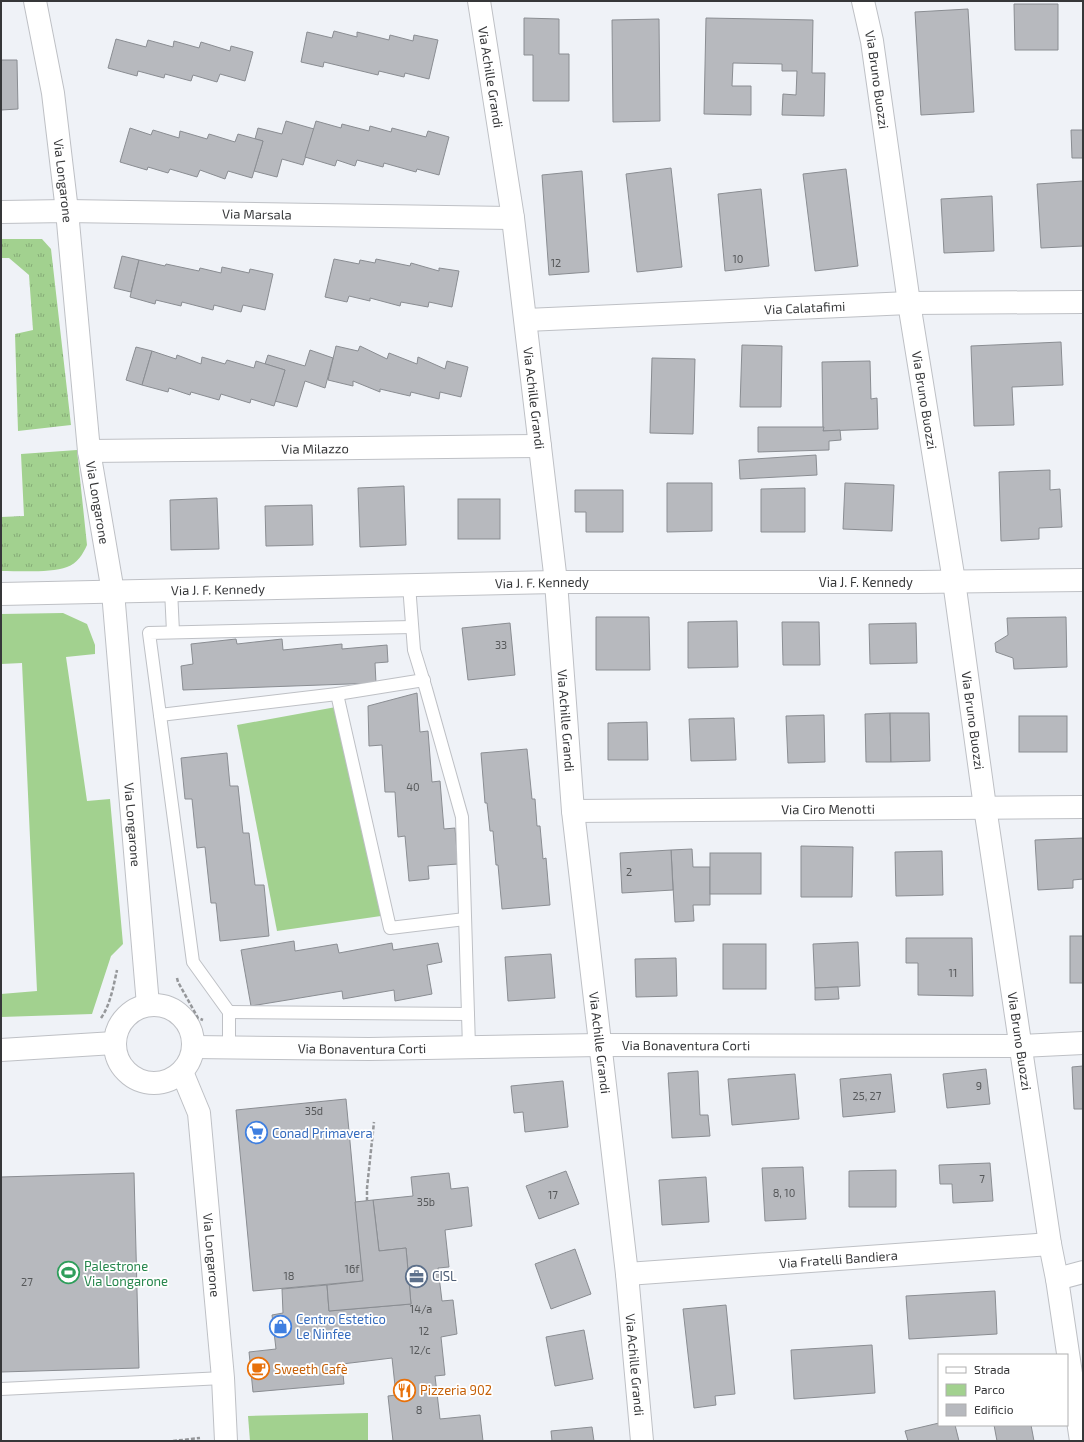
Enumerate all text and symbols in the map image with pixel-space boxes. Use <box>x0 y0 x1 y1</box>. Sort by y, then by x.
street label: Via Achille Grandi <box>475 25 507 129</box>
street label: Via Bruno Buozzi <box>862 29 892 130</box>
street label: Via Longarone <box>50 138 76 223</box>
street label: Via Marsala <box>222 205 292 223</box>
house number: 10 <box>732 252 744 265</box>
house number: 12 <box>551 256 561 269</box>
street label: Via Calatafimi <box>764 298 846 317</box>
street label: Via Achille Grandi <box>520 346 548 450</box>
street label: Via Bruno Buozzi <box>909 350 941 450</box>
street label: Via Milazzo <box>281 440 349 457</box>
street label: Via Longarone <box>83 460 113 546</box>
street label: Via J. F. Kennedy <box>495 574 589 591</box>
street label: Via J. F. Kennedy <box>819 574 913 590</box>
street label: Via J. F. Kennedy <box>171 580 265 598</box>
house number: 33 <box>495 638 507 651</box>
street label: Via Achille Grandi <box>555 669 578 772</box>
street label: Via Bruno Buozzi <box>958 670 988 771</box>
house number: 40 <box>406 780 420 793</box>
street label: Via Longarone <box>121 782 144 867</box>
street label: Via Ciro Menotti <box>781 801 875 817</box>
house number: 2 <box>626 865 632 878</box>
house number: 11 <box>949 966 957 979</box>
street label: Via Achille Grandi <box>586 991 614 1094</box>
street label: Via Bruno Buozzi <box>1005 991 1035 1091</box>
street label: Via Bonaventura Corti <box>622 1037 750 1053</box>
street label: Via Bonaventura Corti <box>298 1040 426 1057</box>
house number: 9 <box>976 1079 982 1092</box>
house number: 25, 27 <box>853 1089 882 1102</box>
house number: 35d <box>305 1104 323 1117</box>
supermarket icon: Conad Primavera <box>244 1120 270 1146</box>
place label: Conad Primavera <box>272 1125 373 1141</box>
house number: 7 <box>979 1172 985 1185</box>
house number: 8, 10 <box>773 1186 795 1199</box>
house number: 17 <box>548 1188 558 1201</box>
house number: 35b <box>417 1195 435 1208</box>
street label: Via Longarone <box>200 1212 224 1298</box>
street label: Via Fratelli Bandiera <box>779 1247 898 1271</box>
place label: Palestrone Via Longarone <box>84 1258 168 1289</box>
sports icon: Palestrone Via Longarone <box>56 1260 82 1286</box>
house number: 16f <box>345 1262 360 1275</box>
office icon: CISL <box>403 1263 429 1289</box>
place label: CISL <box>432 1268 457 1284</box>
house number: 18 <box>283 1269 295 1282</box>
house number: 27 <box>21 1275 33 1288</box>
house number: 14/a <box>410 1302 432 1315</box>
place label: Centro Estetico Le Ninfee <box>296 1311 386 1342</box>
shop icon: Centro Estetico Le Ninfee <box>267 1313 293 1339</box>
street label: Via Achille Grandi <box>623 1313 648 1416</box>
house number: 12 <box>419 1324 429 1337</box>
house number: 12/c <box>409 1343 431 1356</box>
legend <box>938 1354 1068 1426</box>
cafe icon: Sweeth Cafè <box>246 1356 272 1382</box>
place label: Sweeth Cafè <box>274 1361 348 1377</box>
text: Strada <box>974 1362 1010 1376</box>
restaurant icon: Pizzeria 902 <box>391 1377 417 1403</box>
place label: Pizzeria 902 <box>420 1382 492 1398</box>
text: Parco <box>974 1382 1005 1396</box>
text: Edificio <box>974 1402 1014 1416</box>
house number: 8 <box>416 1403 422 1416</box>

